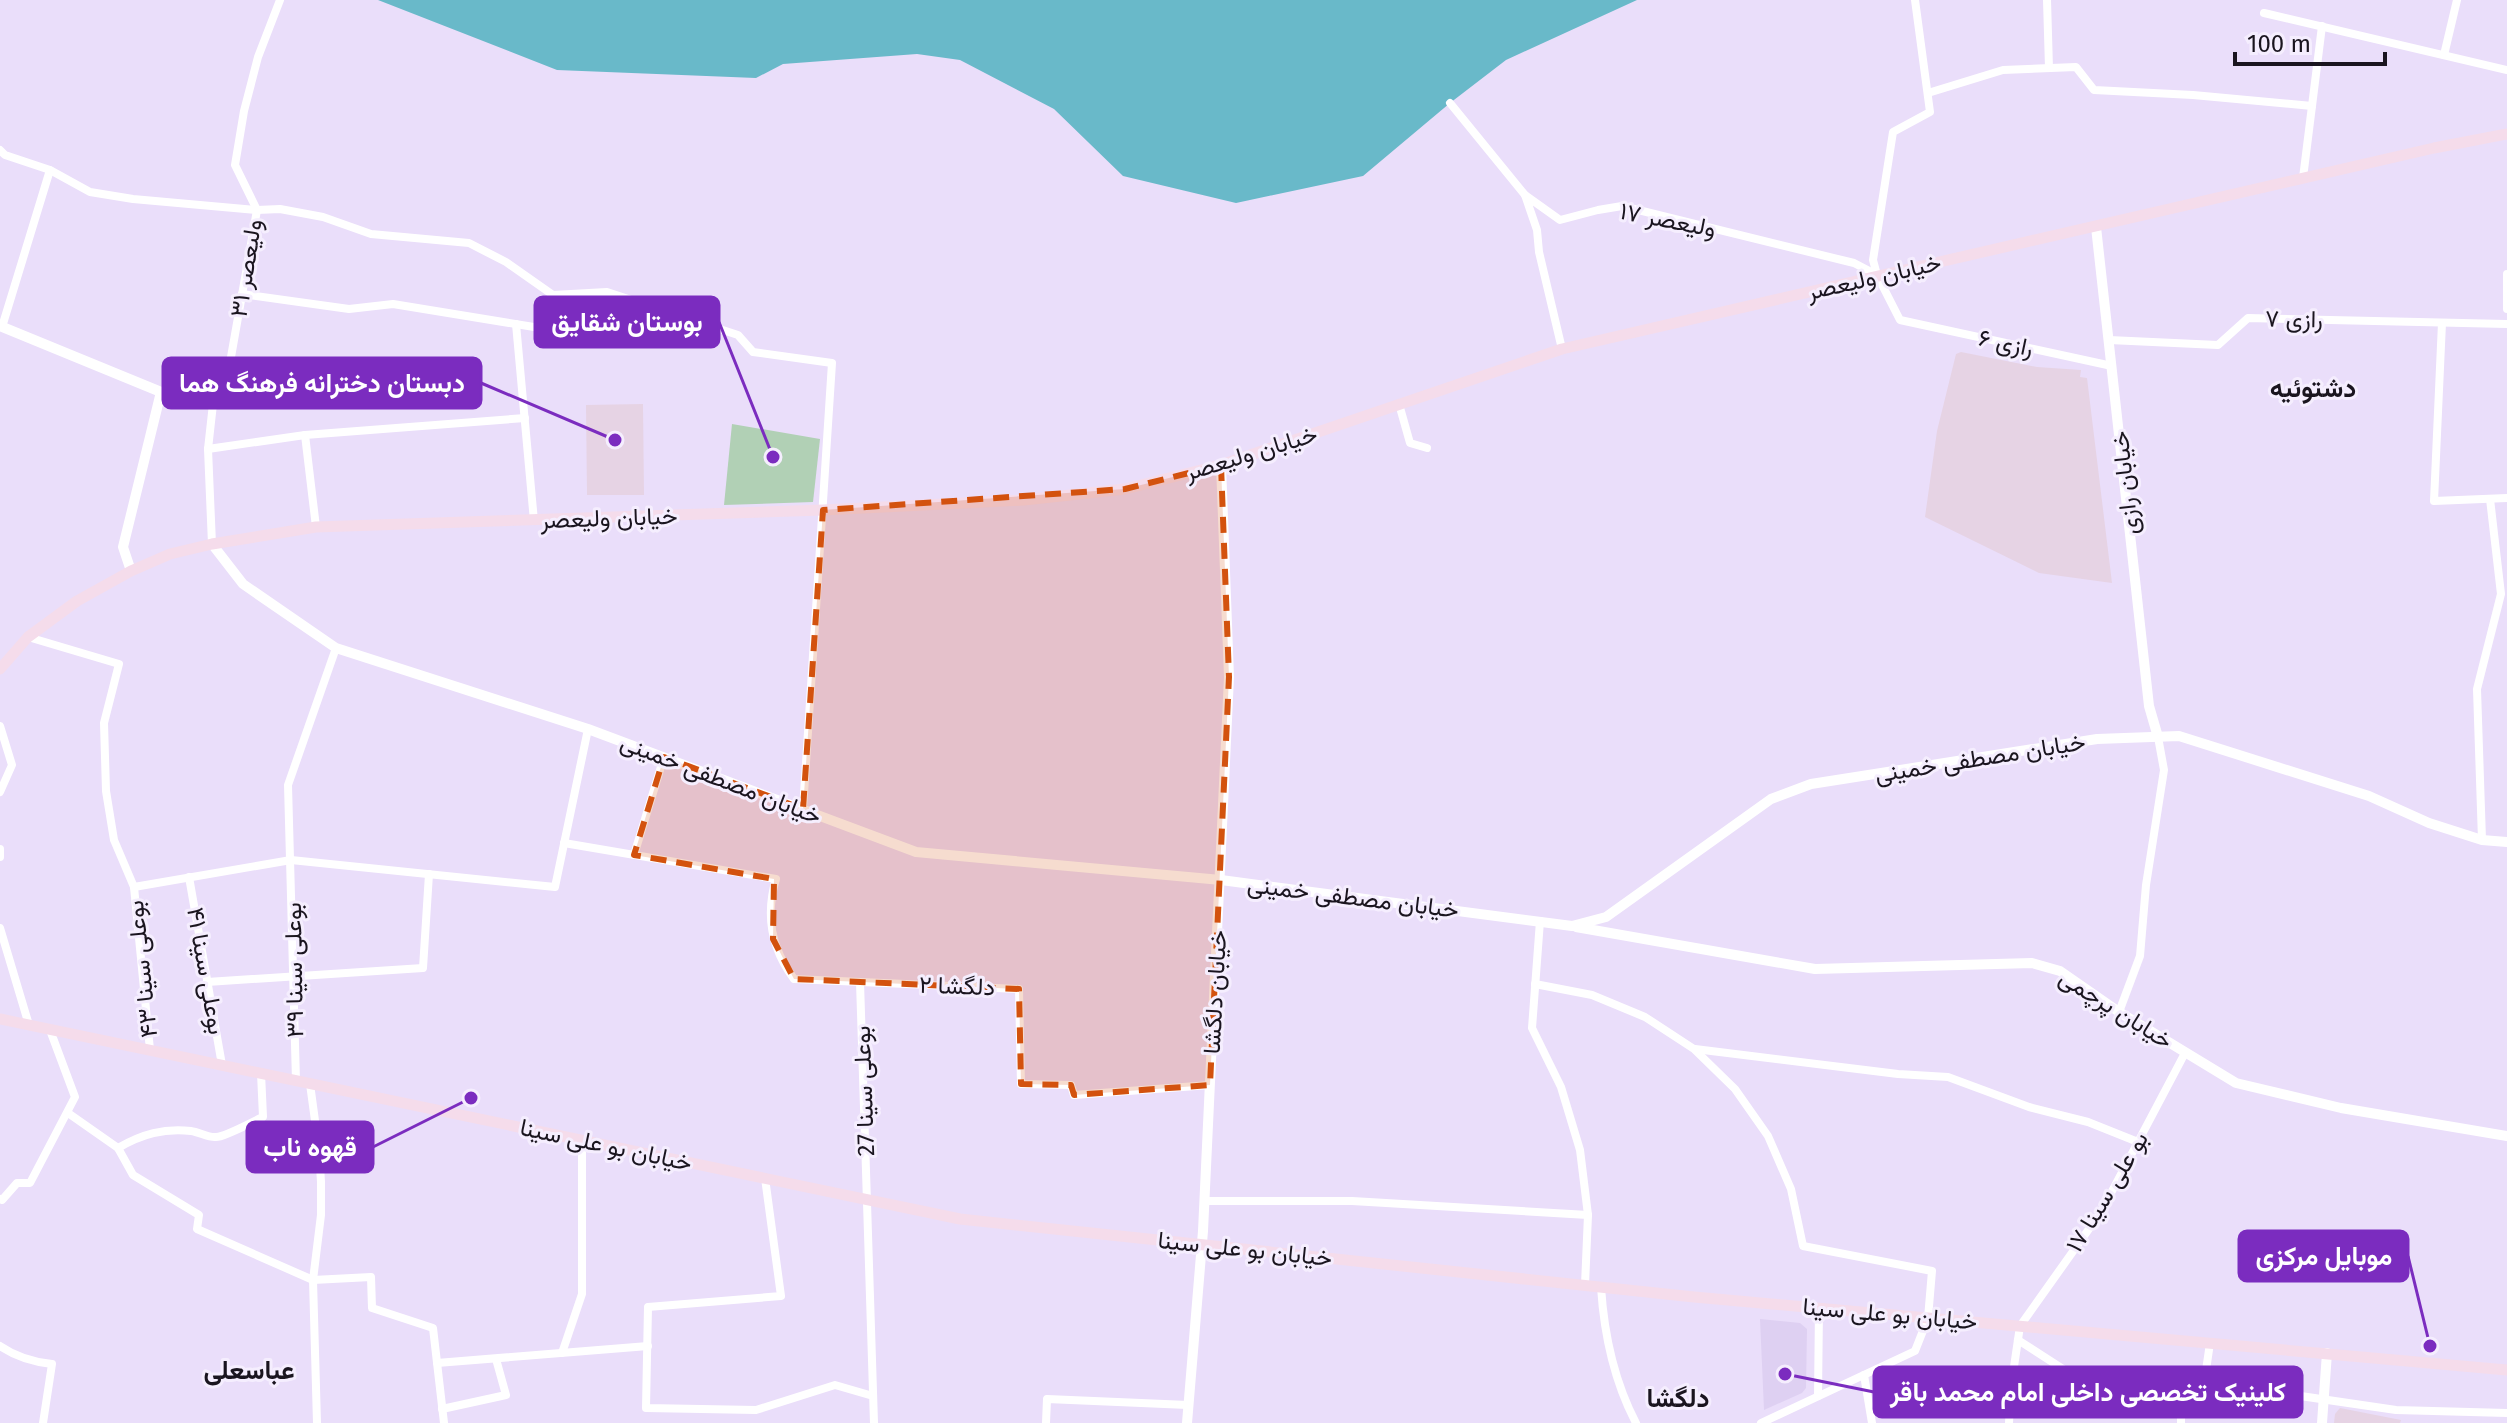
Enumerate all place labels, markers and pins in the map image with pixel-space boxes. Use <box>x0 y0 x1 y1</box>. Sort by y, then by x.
callout: بوستان شقایق <box>535 297 719 347</box>
callout: دبستان دخترانه فرهنگ هما <box>163 358 481 408</box>
callout: قهوه ناب <box>247 1122 373 1172</box>
callout: موبایل مرکزی <box>2239 1231 2408 1281</box>
callout: کلینیک تخصصی داخلی امام محمد باقر <box>1874 1367 2302 1417</box>

